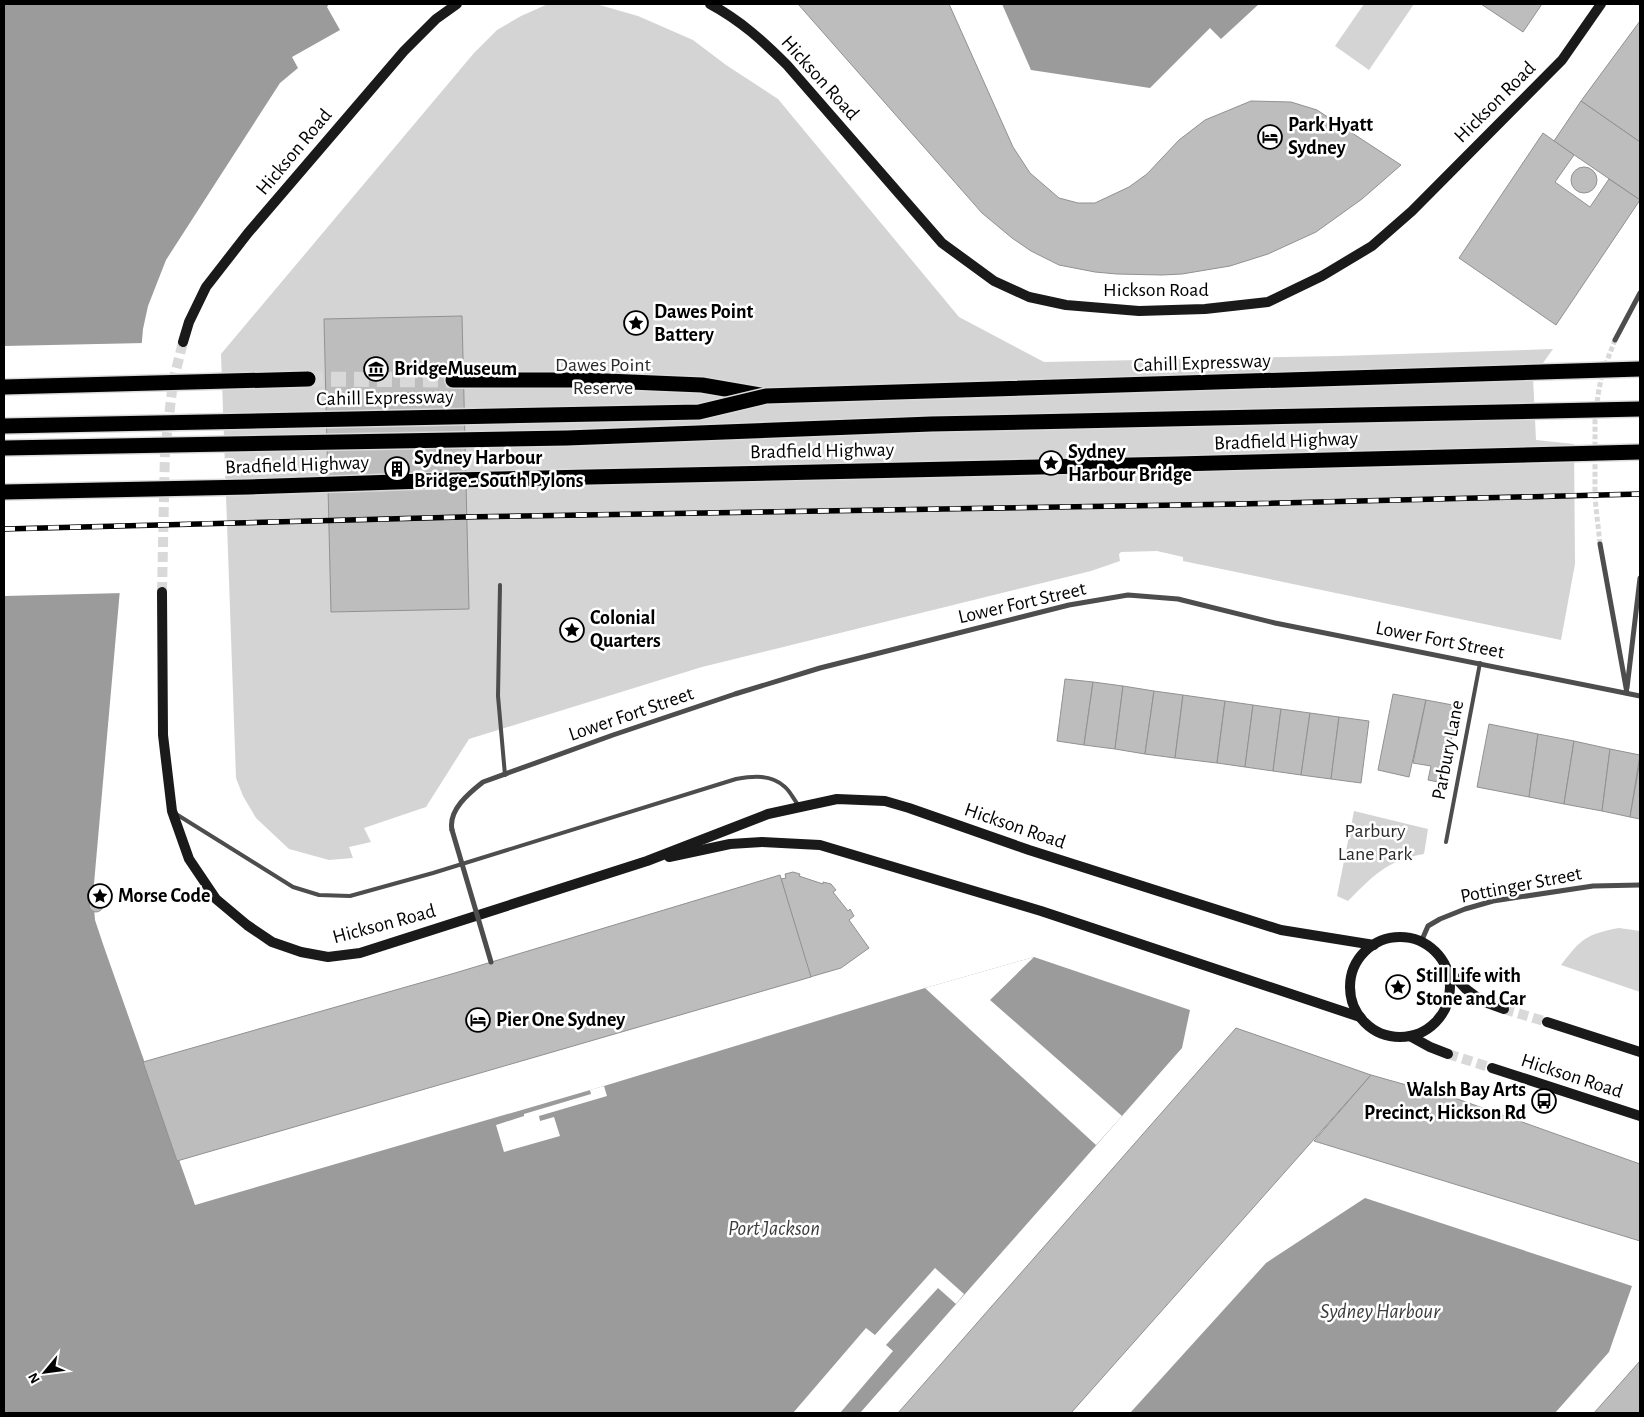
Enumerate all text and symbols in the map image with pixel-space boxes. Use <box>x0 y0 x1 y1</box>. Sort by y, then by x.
street label: Hickson Road <box>777 32 863 124</box>
street label: Hickson Road <box>1451 58 1539 146</box>
street label: Hickson Road <box>252 105 336 199</box>
place label: Park Hyatt Sydney <box>1288 115 1373 158</box>
hotel icon: Park Hyatt Sydney <box>1257 124 1283 150</box>
street label: Hickson Road <box>1103 280 1209 300</box>
place label: Dawes Point Battery <box>654 302 753 345</box>
place icon: Dawes Point Battery <box>623 310 649 336</box>
street label: Cahill Expressway <box>1133 351 1272 375</box>
park label: Dawes Point Reserve <box>555 355 652 398</box>
museum icon: BridgeMuseum <box>363 356 389 382</box>
place label: BridgeMuseum <box>394 359 517 379</box>
street label: Cahill Expressway <box>316 387 454 409</box>
street label: Bradfield Highway <box>1214 428 1359 454</box>
street label: Bradfield Highway <box>750 440 895 462</box>
place label: Sydney Harbour Bridge <box>1068 442 1192 485</box>
place label: Sydney Harbour Bridge - South Pylons <box>414 448 584 491</box>
place icon: Sydney Harbour Bridge <box>1038 450 1064 476</box>
street label: Bradfield Highway <box>225 452 370 478</box>
building icon: Sydney Harbour Bridge - South Pylons <box>384 456 410 482</box>
street label: Lower Fort Street <box>956 578 1088 627</box>
place label: Colonial Quarters <box>590 608 661 652</box>
place icon: Colonial Quarters <box>559 617 585 643</box>
street label: Lower Fort Street <box>1374 618 1507 662</box>
street label: Lower Fort Street <box>566 683 697 745</box>
street label: Parbury Lane <box>1429 698 1467 802</box>
street label: Hickson Road <box>962 799 1068 853</box>
park label: Parbury Lane Park <box>1338 821 1412 864</box>
street label: Pottinger Street <box>1459 863 1584 907</box>
place icon: Morse Code <box>87 883 113 909</box>
place label: Morse Code <box>118 886 210 906</box>
street label: Hickson Road <box>330 901 438 947</box>
place label: Still Life with Stone and Car <box>1416 966 1526 1009</box>
place icon: Still Life with Stone and Car <box>1385 974 1411 1000</box>
hotel icon: Pier One Sydney <box>465 1007 491 1033</box>
place label: Pier One Sydney <box>496 1010 625 1030</box>
street label: Hickson Road <box>1519 1050 1625 1102</box>
place label: Walsh Bay Arts Precinct, Hickson Rd <box>1364 1080 1526 1123</box>
bus stop icon: Walsh Bay Arts Precinct, Hickson Rd <box>1531 1088 1557 1114</box>
water label: Port Jackson <box>728 1218 820 1239</box>
water label: Sydney Harbour <box>1320 1301 1441 1322</box>
north arrow <box>20 1347 70 1397</box>
text: N <box>26 1370 43 1385</box>

